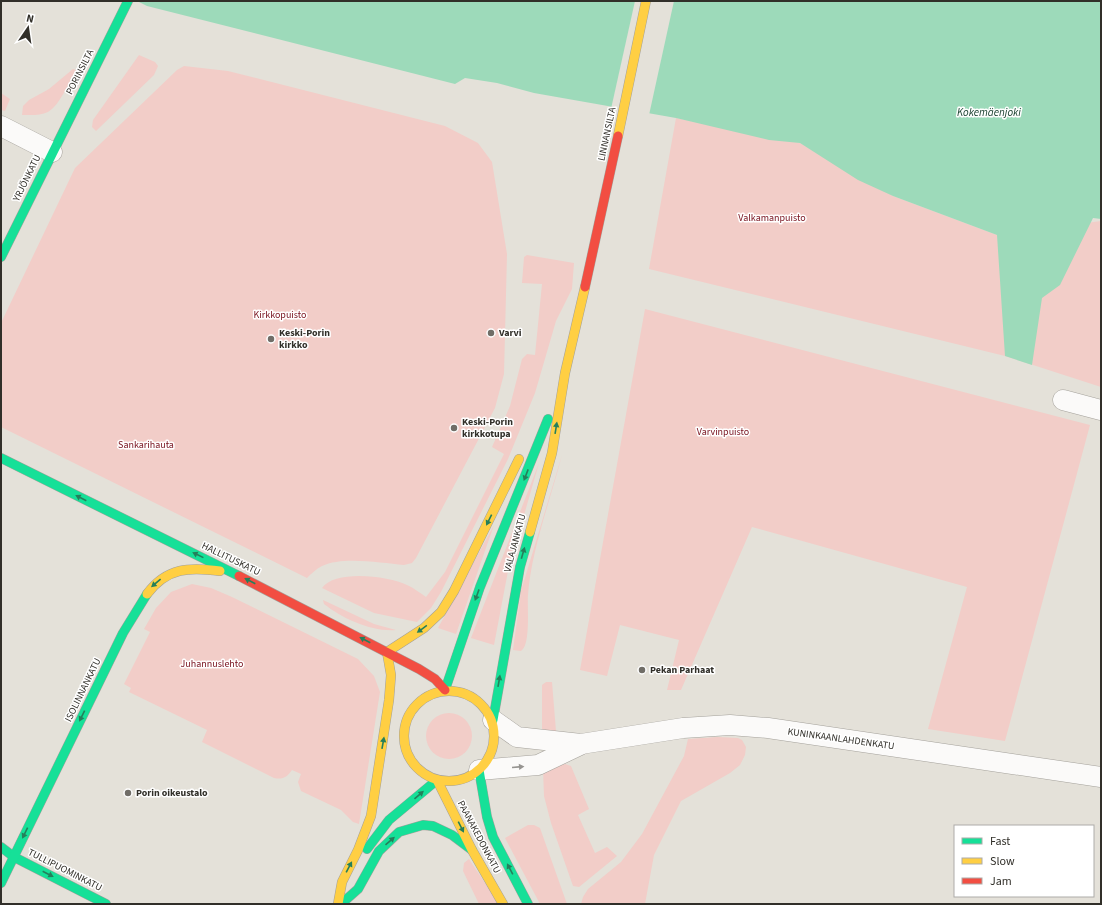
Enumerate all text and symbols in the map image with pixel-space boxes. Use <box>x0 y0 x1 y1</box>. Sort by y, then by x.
north arrow <box>8 8 48 48</box>
text: N <box>25 11 35 27</box>
street label: PORINSILTA <box>63 46 98 97</box>
street label: LINNANSILTA <box>595 105 620 162</box>
water label: Kokemäenjoki <box>957 105 1021 120</box>
street label: YRJÖNKATU <box>9 152 44 205</box>
park label: Valkamanpuisto <box>738 211 806 225</box>
park label: Kirkkopuisto <box>254 308 306 322</box>
place label: Keski-Porin kirkko <box>279 326 330 352</box>
place label: Varvi <box>498 326 522 340</box>
marker: Varvi <box>486 328 496 338</box>
marker: Keski-Porin kirkko <box>266 334 276 344</box>
place label: Keski-Porin kirkkotupa <box>462 415 513 441</box>
one-way arrow <box>553 422 559 434</box>
marker: Keski-Porin kirkkotupa <box>449 423 459 433</box>
park label: Varvinpuisto <box>697 425 749 439</box>
park label: Sankarihauta <box>118 438 174 452</box>
one-way arrow <box>523 470 529 482</box>
one-way arrow <box>75 495 87 501</box>
street label: VALAJANKATU <box>500 512 530 574</box>
one-way arrow <box>486 514 492 525</box>
street label: HALLITUSKATU <box>199 539 263 579</box>
one-way arrow <box>521 547 527 560</box>
one-way arrow <box>192 552 203 558</box>
one-way arrow <box>244 578 255 584</box>
one-way arrow <box>151 579 161 588</box>
one-way arrow <box>474 590 480 602</box>
one-way arrow <box>417 625 427 633</box>
one-way arrow <box>359 637 371 644</box>
street label: ISOLINNANKATU <box>62 656 104 724</box>
park label: Juhannuslehto <box>181 657 243 671</box>
place label: Pekan Parhaat <box>650 663 714 677</box>
marker: Pekan Parhaat <box>637 665 647 675</box>
one-way arrow <box>497 675 503 687</box>
one-way arrow <box>79 710 85 721</box>
street label: KUNINKAANLAHDENKATU <box>787 725 895 753</box>
one-way arrow <box>380 736 386 749</box>
one-way arrow <box>512 763 524 770</box>
place label: Porin oikeustalo <box>136 786 208 800</box>
marker: Porin oikeustalo <box>123 788 133 798</box>
one-way arrow <box>414 791 424 800</box>
street label: PAANAKEDONKATU <box>454 798 504 876</box>
one-way arrow <box>457 821 464 833</box>
legend <box>954 825 1094 897</box>
one-way arrow <box>22 827 29 838</box>
text: Fast <box>990 833 1010 850</box>
one-way arrow <box>384 836 395 845</box>
street label: TULLIPUOMINKATU <box>25 845 105 895</box>
text: Slow <box>990 853 1015 870</box>
one-way arrow <box>346 861 352 873</box>
one-way arrow <box>507 864 513 875</box>
one-way arrow <box>43 871 54 877</box>
text: Jam <box>990 873 1012 890</box>

